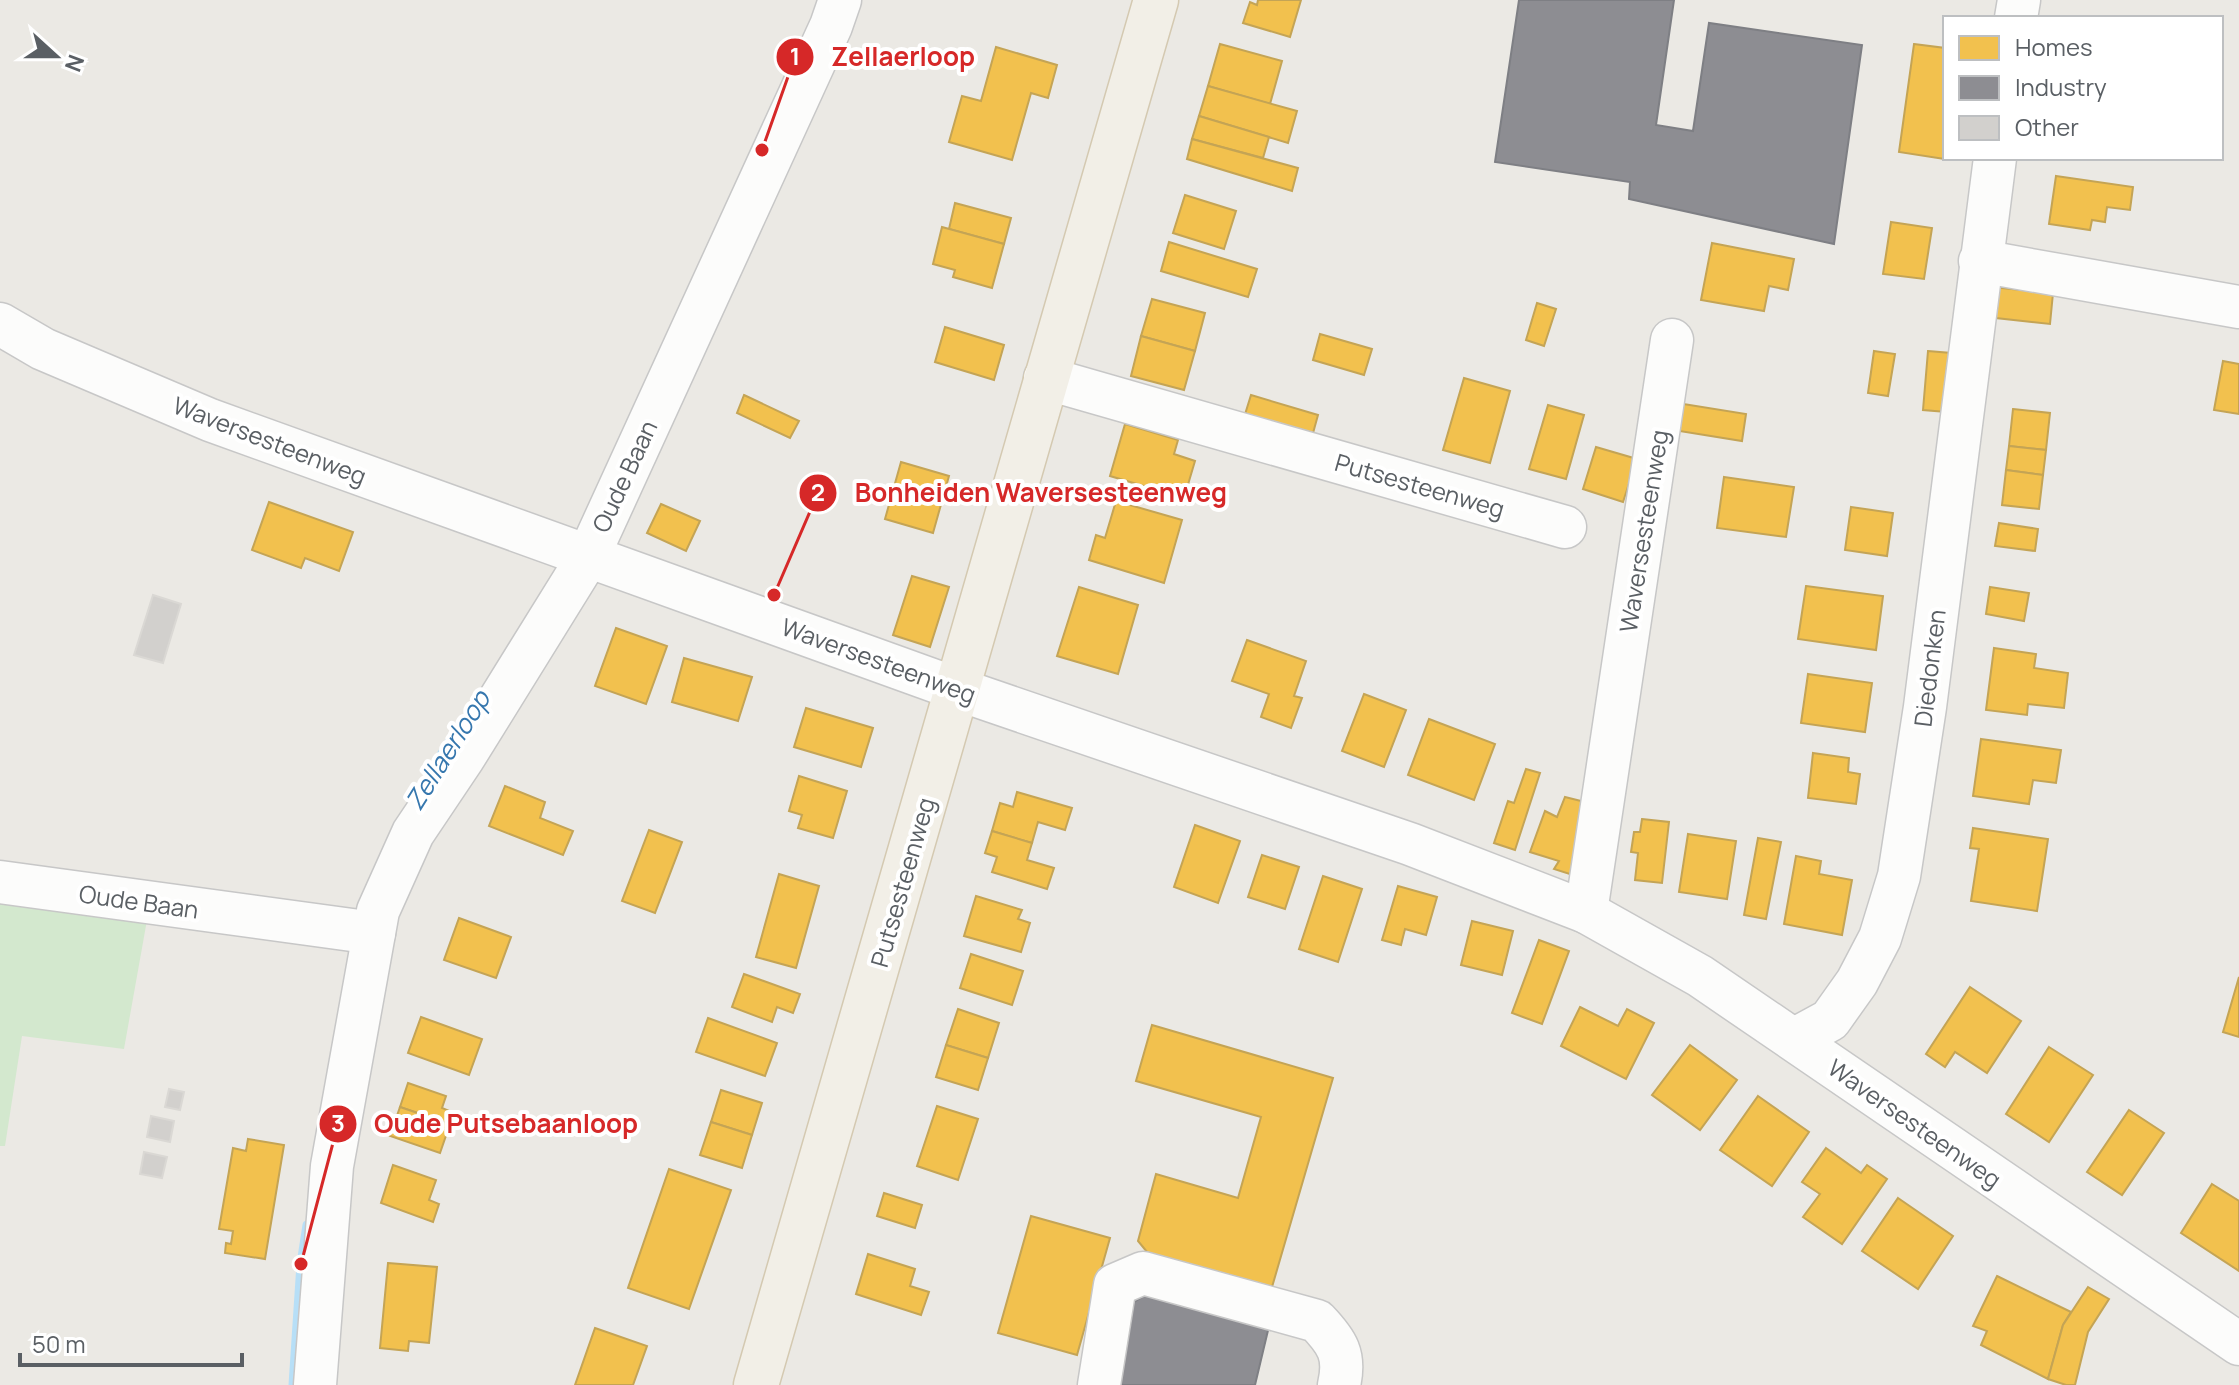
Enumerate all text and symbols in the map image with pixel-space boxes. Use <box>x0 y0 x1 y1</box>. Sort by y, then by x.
north arrow <box>16 16 96 96</box>
legend <box>1943 16 2223 160</box>
text: Homes <box>2015 30 2093 63</box>
callout: Zellaerloop <box>775 32 991 82</box>
text: Zellaerloop <box>831 38 975 74</box>
text: 1 <box>790 39 800 72</box>
text: N <box>58 50 92 76</box>
text: Industry <box>2015 70 2107 103</box>
text: Other <box>2015 110 2079 143</box>
street label: Waversesteenweg <box>169 388 371 492</box>
street label: Oude Baan <box>584 415 664 537</box>
street label: Waversesteenweg <box>1611 427 1675 635</box>
street label: Putsesteenweg <box>1331 445 1509 525</box>
callout: Bonheiden Waversesteenweg <box>798 468 1243 518</box>
text: Bonheiden Waversesteenweg <box>855 474 1227 510</box>
text: 2 <box>811 475 825 508</box>
street label: Diedonken <box>1905 607 1953 729</box>
street label: Waversesteenweg <box>777 609 981 711</box>
water label: Zellaerloop <box>396 682 499 817</box>
street label: Putsesteenweg <box>862 793 942 971</box>
street label: Oude Baan <box>77 876 201 926</box>
street label: Waversesteenweg <box>1822 1051 2008 1195</box>
callout: Oude Putsebaanloop <box>318 1099 654 1149</box>
text: Oude Putsebaanloop <box>374 1105 638 1141</box>
text: 3 <box>331 1106 345 1139</box>
scale bar <box>20 1317 242 1367</box>
text: 50 m <box>32 1327 86 1360</box>

